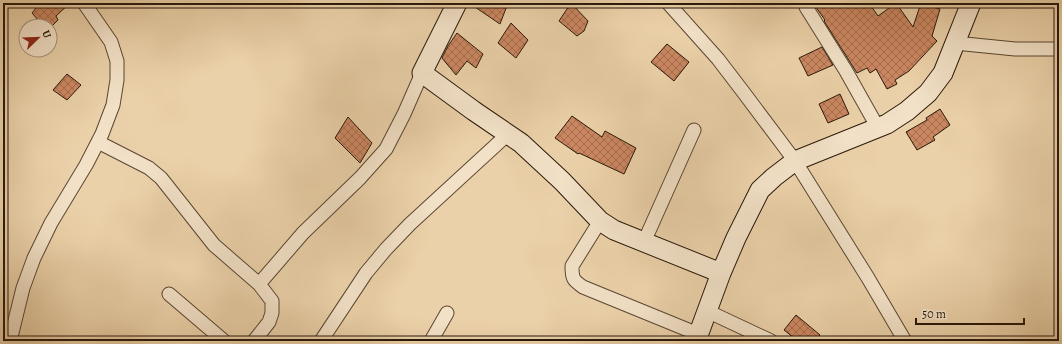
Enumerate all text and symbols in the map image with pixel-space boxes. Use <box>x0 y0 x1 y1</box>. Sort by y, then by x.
north arrow <box>18 18 58 58</box>
text: U <box>38 28 55 41</box>
scale bar <box>916 300 1024 326</box>
text: 50 m <box>922 306 946 322</box>

